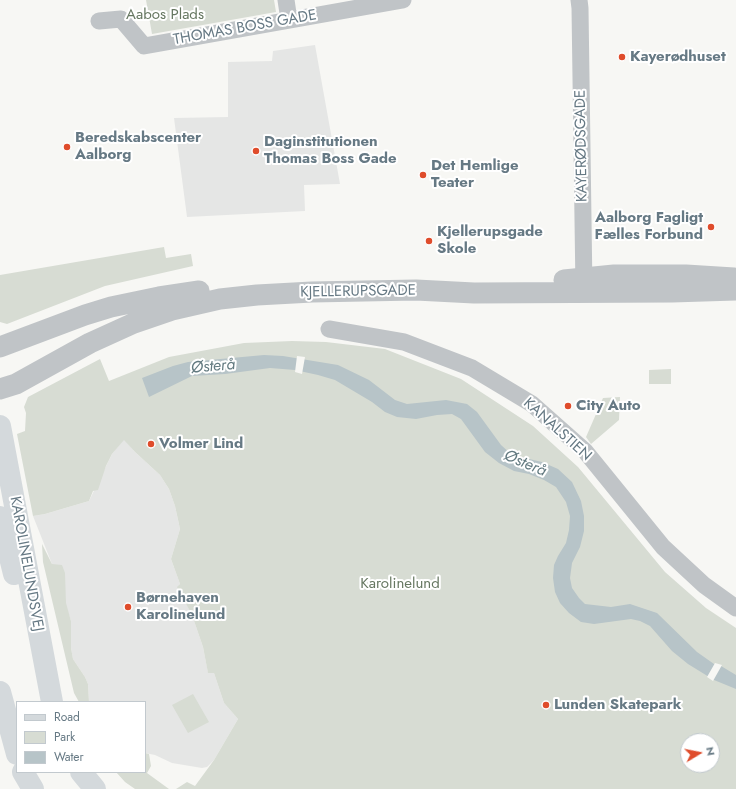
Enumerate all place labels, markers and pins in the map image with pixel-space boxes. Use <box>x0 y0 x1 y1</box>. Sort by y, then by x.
place label: Kayerødhuset <box>630 48 726 66</box>
marker: Kayerødhuset <box>617 52 627 62</box>
place label: Beredskabscenter Aalborg <box>75 129 201 164</box>
place label: Daginstitutionen Thomas Boss Gade <box>264 133 397 168</box>
marker: Beredskabscenter Aalborg <box>62 142 72 152</box>
marker: Daginstitutionen Thomas Boss Gade <box>251 146 261 156</box>
place label: Det Hemlige Teater <box>431 157 518 192</box>
marker: Det Hemlige Teater <box>418 170 428 180</box>
place label: Aalborg Fagligt Fælles Forbund <box>595 209 703 244</box>
marker: Aalborg Fagligt Fælles Forbund <box>706 222 716 232</box>
place label: Kjellerupsgade Skole <box>437 223 543 258</box>
marker: Kjellerupsgade Skole <box>424 236 434 246</box>
place label: City Auto <box>576 397 641 415</box>
marker: City Auto <box>563 401 573 411</box>
place label: Volmer Lind <box>159 435 243 453</box>
marker: Volmer Lind <box>146 439 156 449</box>
place label: Børnehaven Karolinelund <box>136 589 225 624</box>
marker: Børnehaven Karolinelund <box>123 602 133 612</box>
place label: Lunden Skatepark <box>554 696 681 714</box>
marker: Lunden Skatepark <box>541 700 551 710</box>

